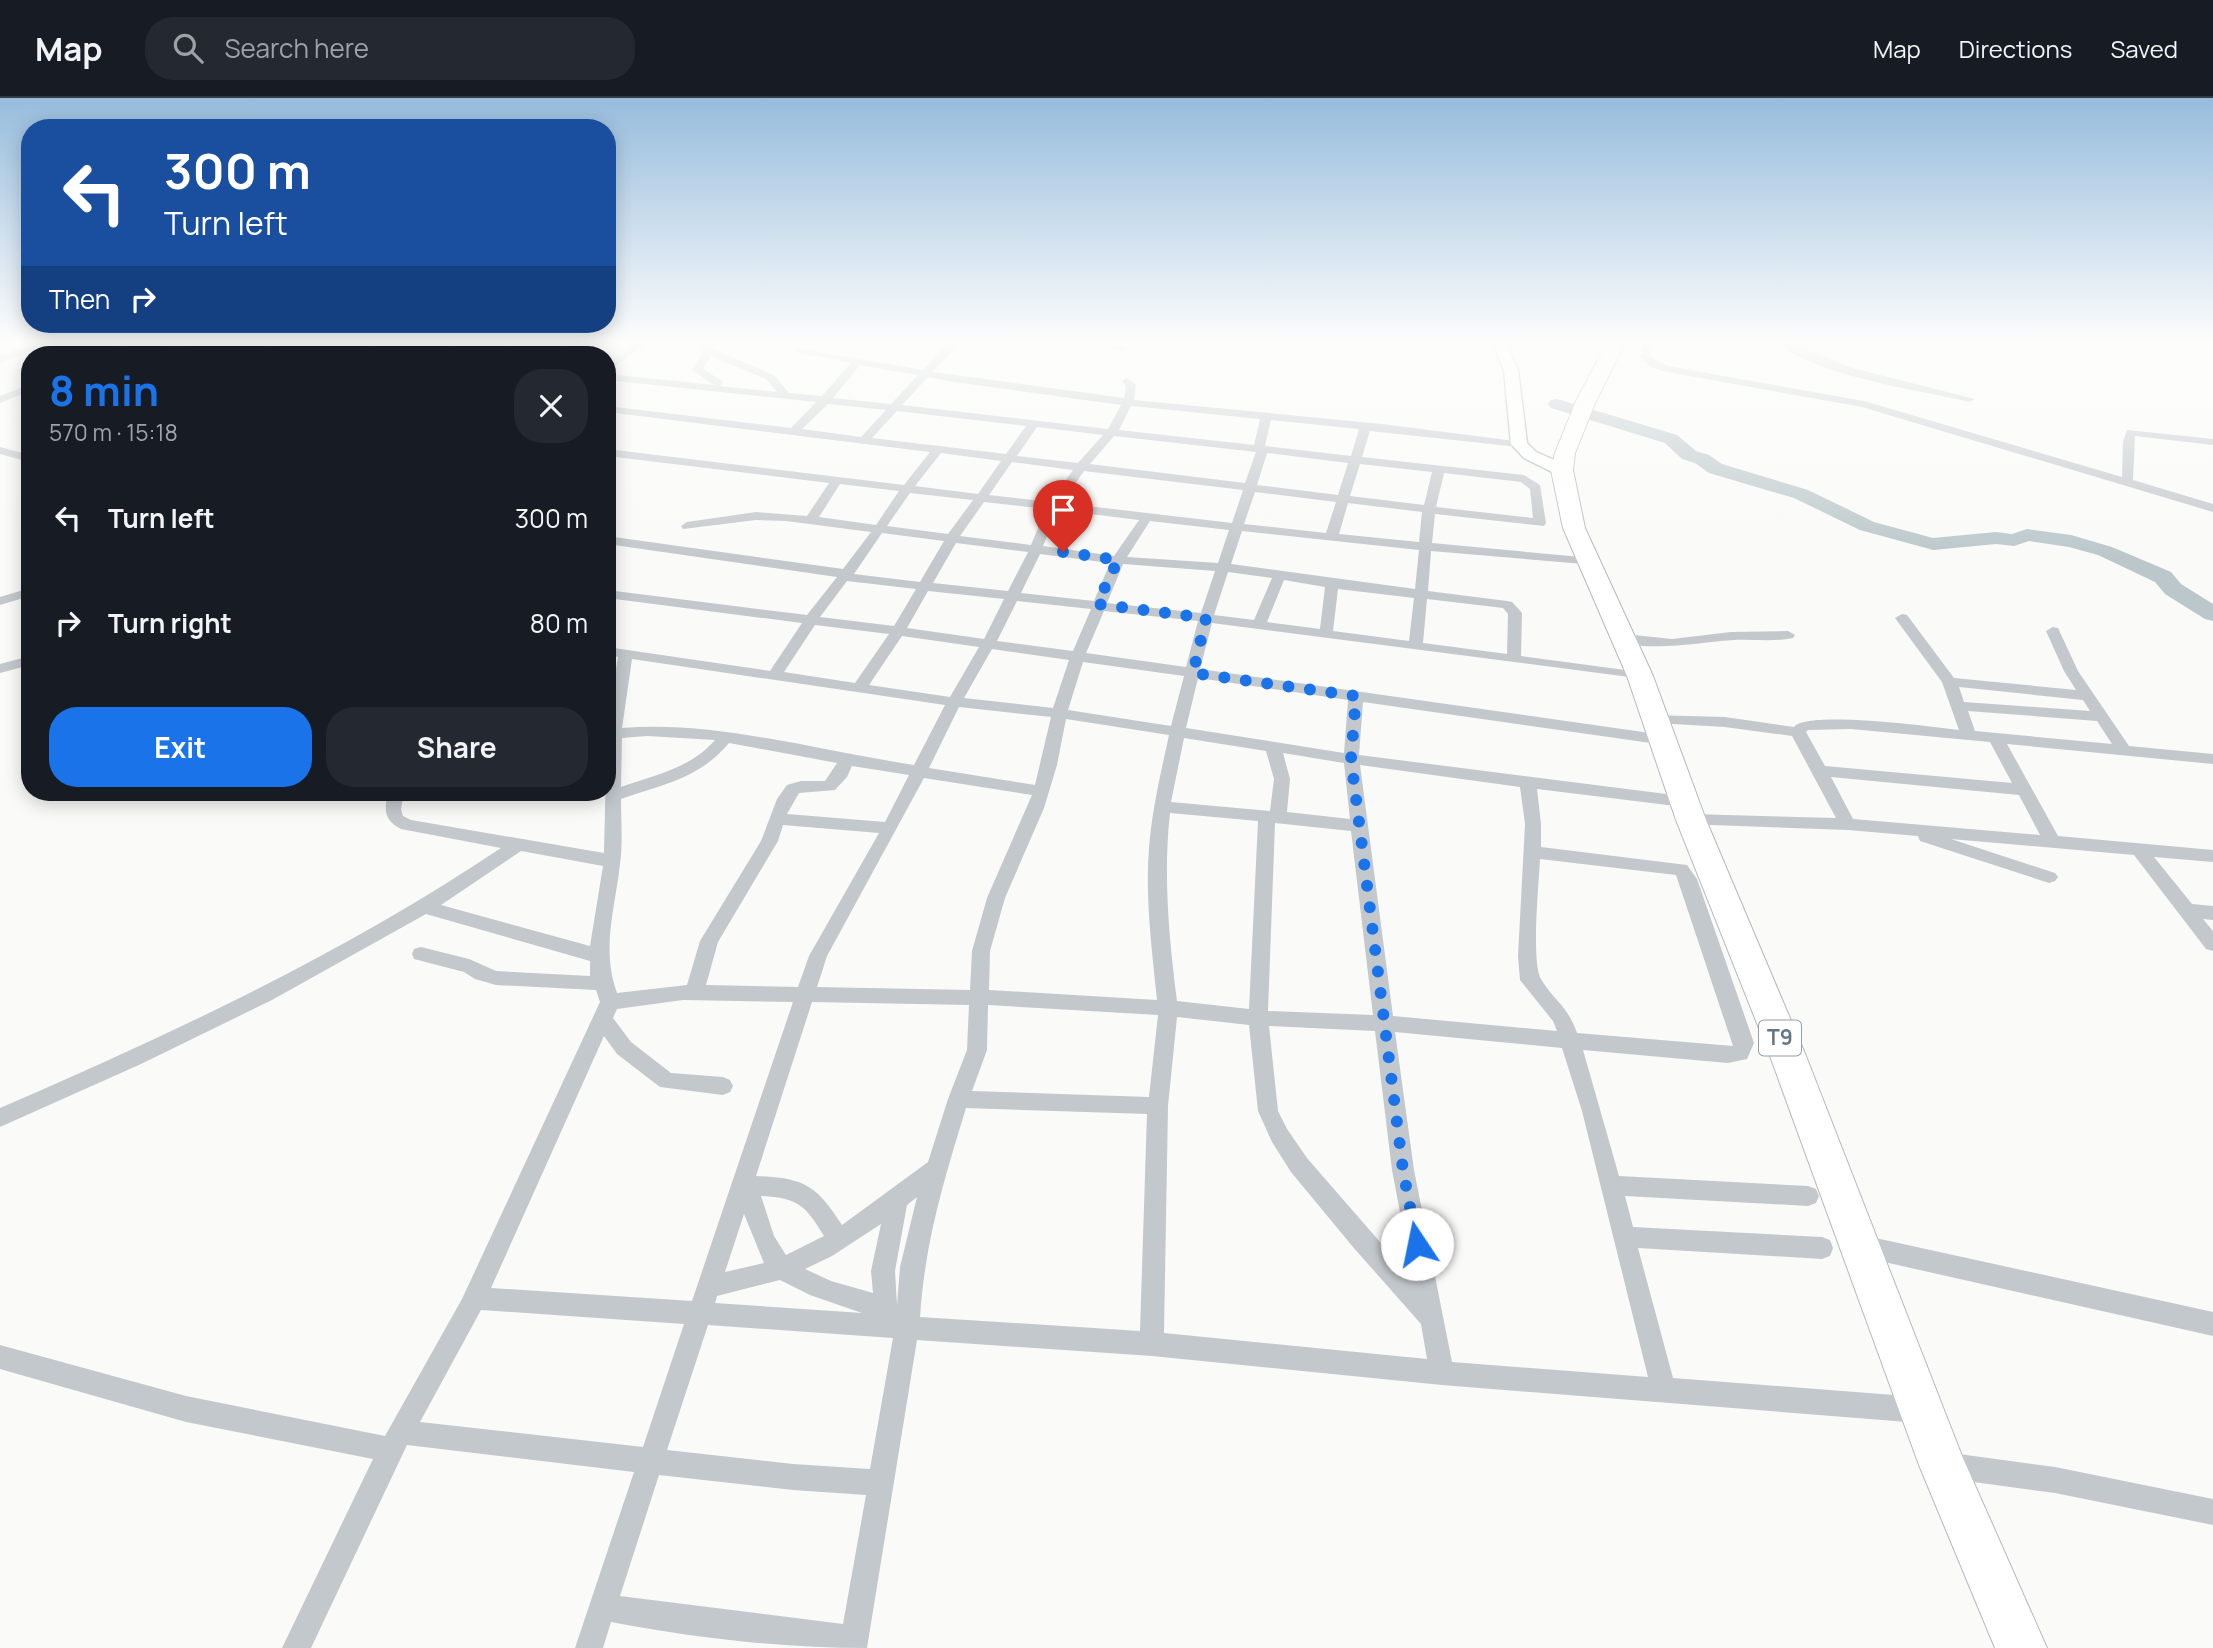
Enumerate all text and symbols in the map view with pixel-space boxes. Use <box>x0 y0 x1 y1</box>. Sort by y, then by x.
search box <box>145 17 635 80</box>
text: Map <box>35 26 103 71</box>
icon: search <box>169 29 207 67</box>
text: Search here <box>225 30 369 66</box>
text: Map <box>1873 32 1921 65</box>
text: Directions <box>1959 32 2072 65</box>
text: Saved <box>2110 32 2178 65</box>
text: 300 m <box>164 137 311 204</box>
icon: left <box>49 147 140 238</box>
text: Turn left <box>164 201 288 245</box>
icon: right <box>124 280 162 318</box>
text: Then <box>49 281 110 317</box>
text: 8 min <box>49 361 159 419</box>
button: close <box>514 369 588 443</box>
text: 570 m · 15:18 <box>49 416 178 448</box>
pin <box>1033 480 1093 552</box>
icon: arrive <box>1044 491 1082 529</box>
icon: left <box>49 499 87 537</box>
text: Turn left <box>108 500 215 536</box>
text: 300 m <box>515 500 588 536</box>
icon: right <box>49 604 87 642</box>
text: Turn right <box>108 605 232 641</box>
text: 80 m <box>530 605 588 641</box>
button: Exit <box>49 707 312 787</box>
button: Share <box>326 707 588 787</box>
road number: T9 <box>1759 1020 1801 1056</box>
position arrow <box>1380 1207 1454 1281</box>

